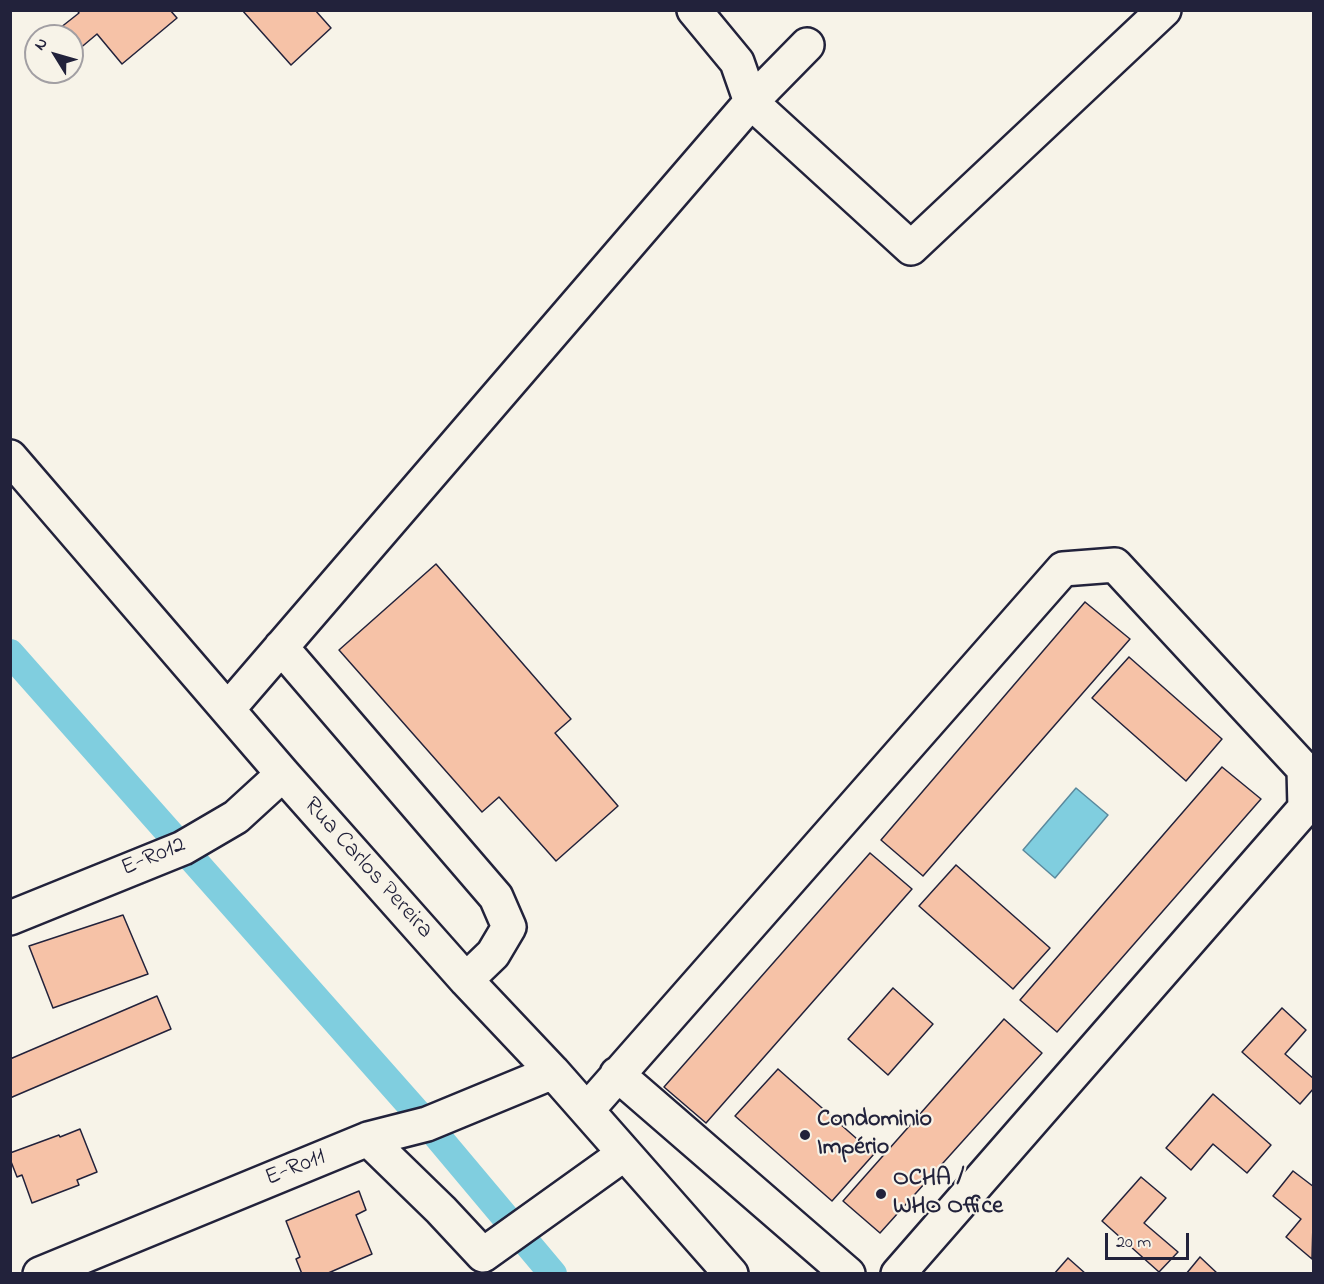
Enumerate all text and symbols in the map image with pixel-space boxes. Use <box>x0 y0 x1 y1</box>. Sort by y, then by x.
north arrow <box>24 24 84 84</box>
text: N <box>28 33 54 56</box>
street label: Rua Carlos Pereira <box>296 792 438 946</box>
street label: E-R012 <box>118 832 190 884</box>
place label: Condominio Império <box>817 1107 932 1163</box>
marker: Condominio Império <box>798 1128 812 1142</box>
street label: E-R011 <box>262 1144 330 1194</box>
place label: OCHA / WHO Office <box>893 1166 1003 1222</box>
marker: OCHA / WHO Office <box>874 1187 888 1201</box>
scale bar <box>1108 1221 1192 1259</box>
text: 20 m <box>1116 1230 1151 1256</box>

